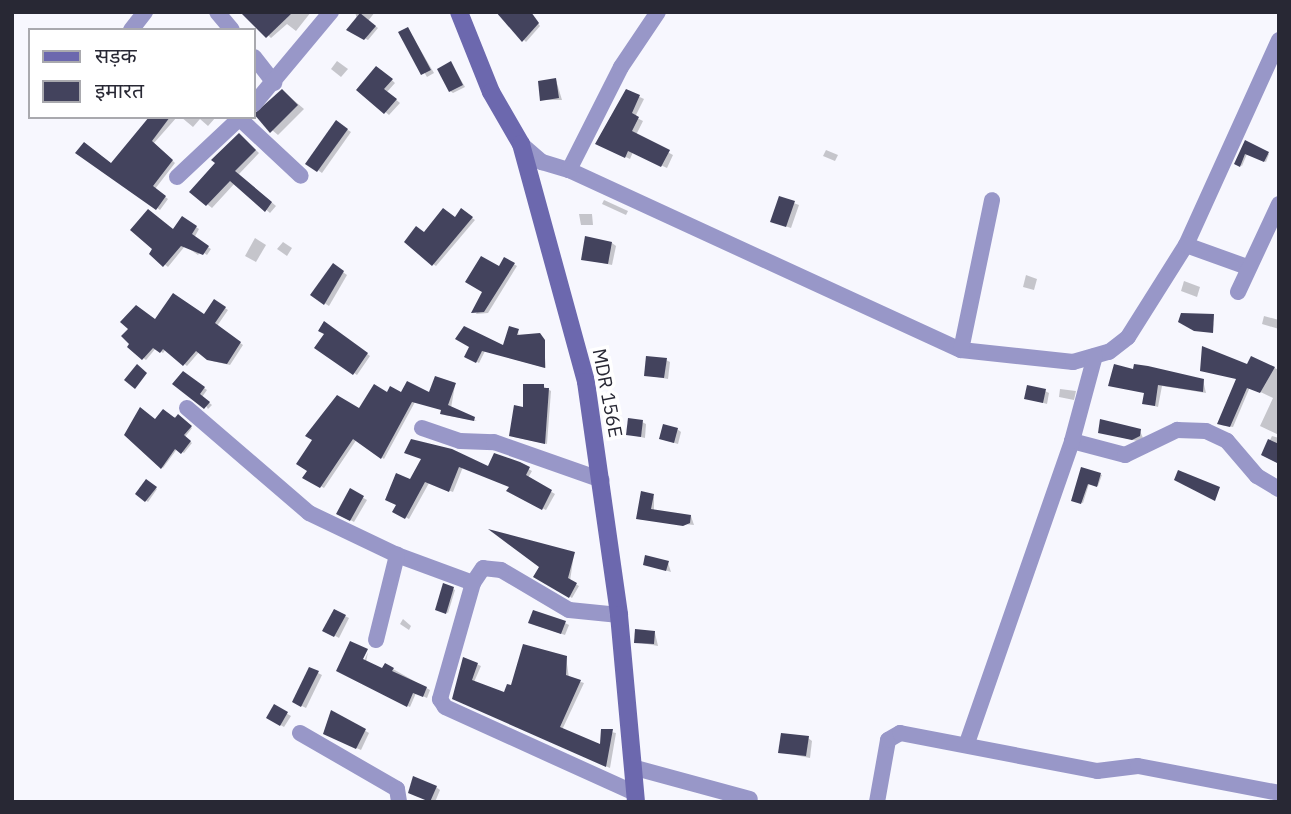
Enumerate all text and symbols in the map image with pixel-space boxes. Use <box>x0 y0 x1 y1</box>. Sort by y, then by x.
legend <box>28 28 256 119</box>
text: सड़क <box>95 41 137 69</box>
text: इमारत <box>95 76 144 104</box>
street label: MDR 156E <box>587 347 627 439</box>

